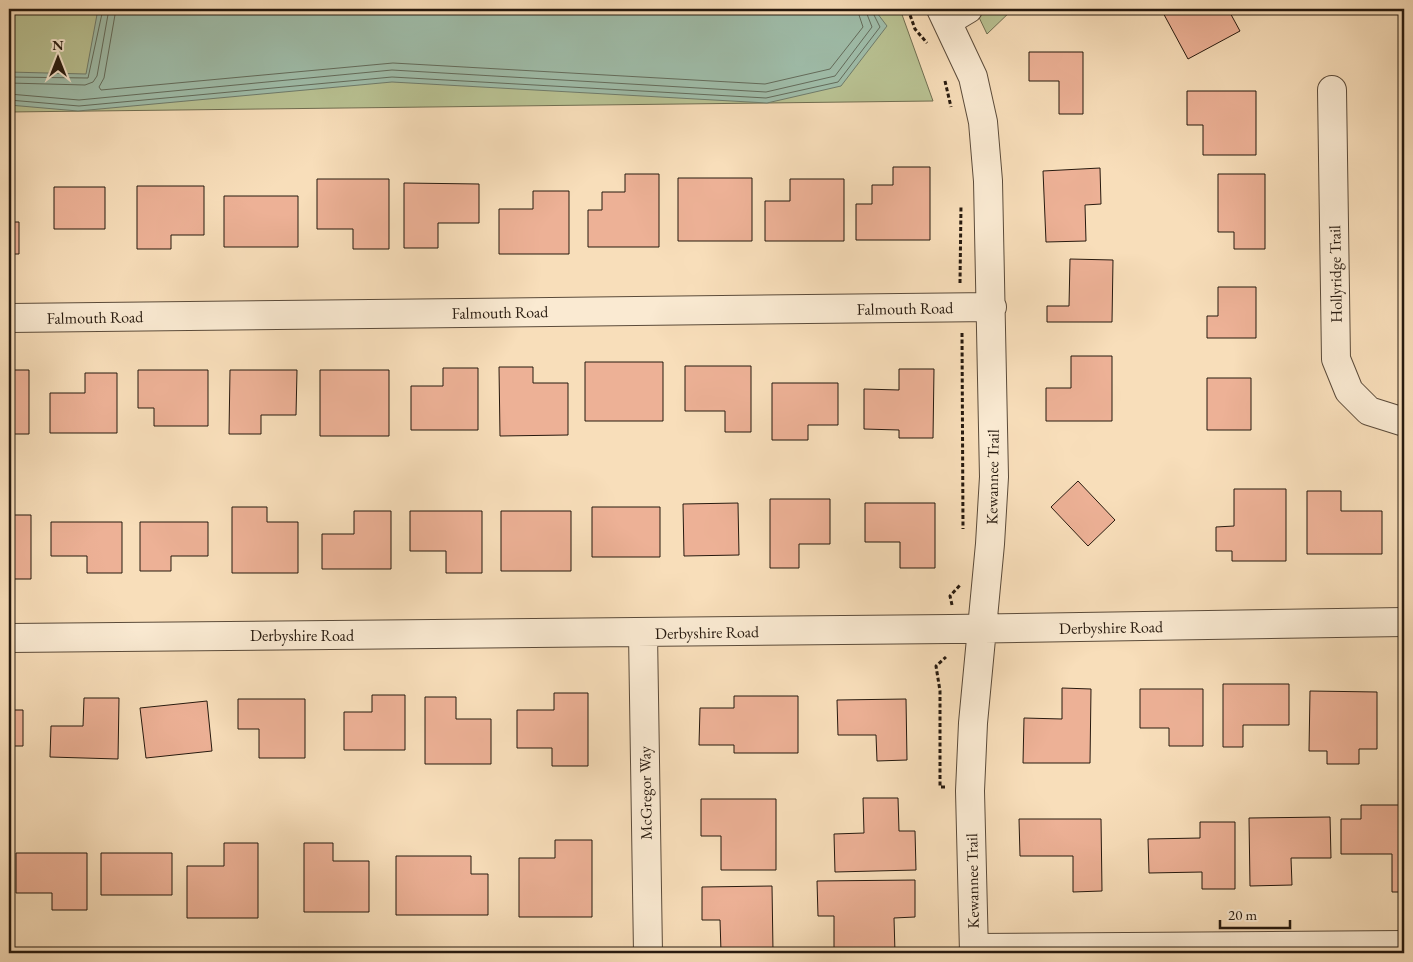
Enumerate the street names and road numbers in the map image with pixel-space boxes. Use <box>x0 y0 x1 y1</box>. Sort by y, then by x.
street label: Hollyridge Trail <box>1324 225 1347 323</box>
street label: Falmouth Road <box>856 297 954 320</box>
street label: Falmouth Road <box>451 301 549 324</box>
street label: Falmouth Road <box>46 306 144 329</box>
street label: Kewannee Trail <box>981 429 1004 525</box>
street label: Derbyshire Road <box>1059 616 1164 639</box>
street label: Derbyshire Road <box>655 621 760 644</box>
street label: Derbyshire Road <box>250 625 355 646</box>
street label: McGregor Way <box>634 745 657 840</box>
street label: Kewannee Trail <box>961 833 984 929</box>

